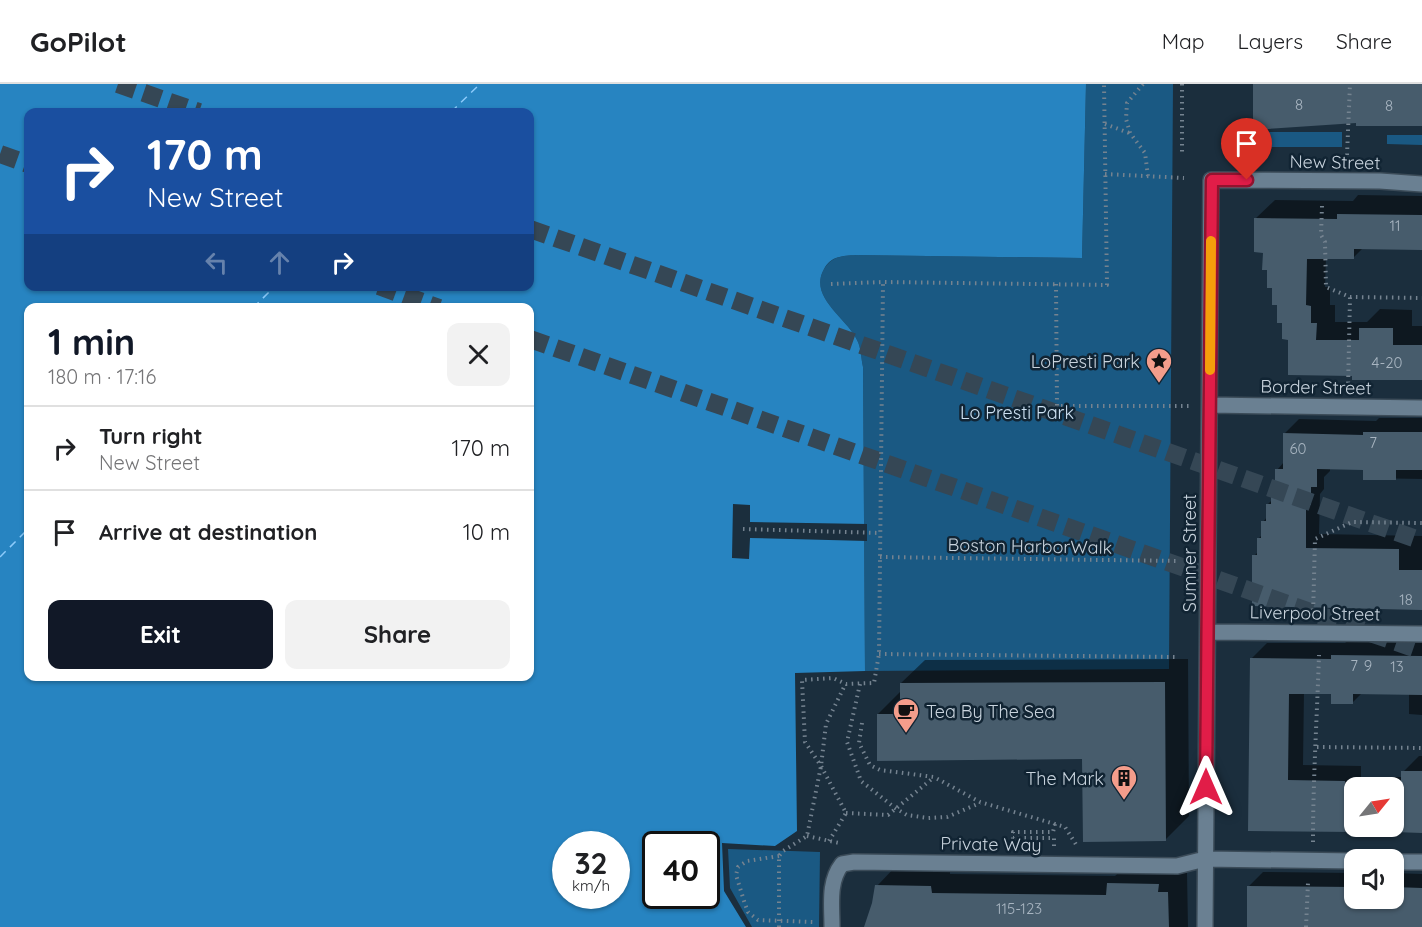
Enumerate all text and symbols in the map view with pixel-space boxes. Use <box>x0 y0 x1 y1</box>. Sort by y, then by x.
text: GoPilot <box>30 24 127 59</box>
text: Map <box>1162 28 1205 54</box>
text: Layers <box>1238 28 1303 54</box>
text: Share <box>1336 28 1392 54</box>
house number: 8 <box>1295 95 1303 114</box>
house number: 8 <box>1385 96 1393 115</box>
pin <box>1221 118 1272 180</box>
icon: arrive <box>1230 127 1263 160</box>
text: 170 m <box>147 128 263 181</box>
icon: right <box>48 132 126 210</box>
street label: New Street <box>1289 150 1381 174</box>
text: New Street <box>147 180 283 214</box>
house number: 11 <box>1389 216 1401 235</box>
icon: left <box>200 246 233 279</box>
icon: ahead <box>263 246 296 279</box>
icon: right <box>326 246 359 279</box>
text: 1 min <box>48 319 135 364</box>
button: close <box>447 323 510 386</box>
place icon: LoPresti Park <box>1144 346 1174 384</box>
place label: LoPresti Park <box>1031 350 1140 373</box>
house number: 4-20 <box>1372 353 1403 372</box>
text: 180 m · 17:16 <box>48 364 156 389</box>
street label: Border Street <box>1260 375 1372 399</box>
park label: Lo Presti Park <box>960 401 1074 424</box>
text: Turn right <box>99 422 203 450</box>
icon: right <box>48 432 81 465</box>
house number: 7 <box>1369 433 1377 452</box>
text: 170 m <box>451 434 510 462</box>
house number: 60 <box>1290 439 1307 458</box>
text: New Street <box>99 450 200 475</box>
street label: Sumner Street <box>1178 494 1201 612</box>
icon: arrive <box>48 516 81 549</box>
text: Arrive at destination <box>99 518 317 546</box>
text: 10 m <box>463 518 510 546</box>
street label: Boston HarborWalk <box>947 533 1113 559</box>
house number: 18 <box>1399 590 1413 609</box>
button: Exit <box>48 600 273 669</box>
button: Share <box>285 600 510 669</box>
street label: Liverpool Street <box>1249 600 1381 626</box>
house number: 7 <box>1350 656 1358 675</box>
house number: 9 <box>1364 656 1372 675</box>
house number: 13 <box>1390 657 1404 676</box>
cafe icon: Tea By The Sea <box>891 696 921 734</box>
place label: Tea By The Sea <box>926 700 1055 723</box>
position arrow <box>1174 755 1238 819</box>
building icon: The Mark <box>1109 763 1139 801</box>
place label: The Mark <box>1025 767 1104 790</box>
north arrow <box>1344 777 1404 837</box>
map controls <box>1344 777 1404 909</box>
speed limit sign: 40 <box>642 831 720 909</box>
street label: Private Way <box>940 832 1042 856</box>
text: 32 <box>574 844 608 882</box>
button: sound <box>1344 849 1404 909</box>
text: km/h <box>572 876 610 895</box>
house number: 115-123 <box>996 899 1042 918</box>

